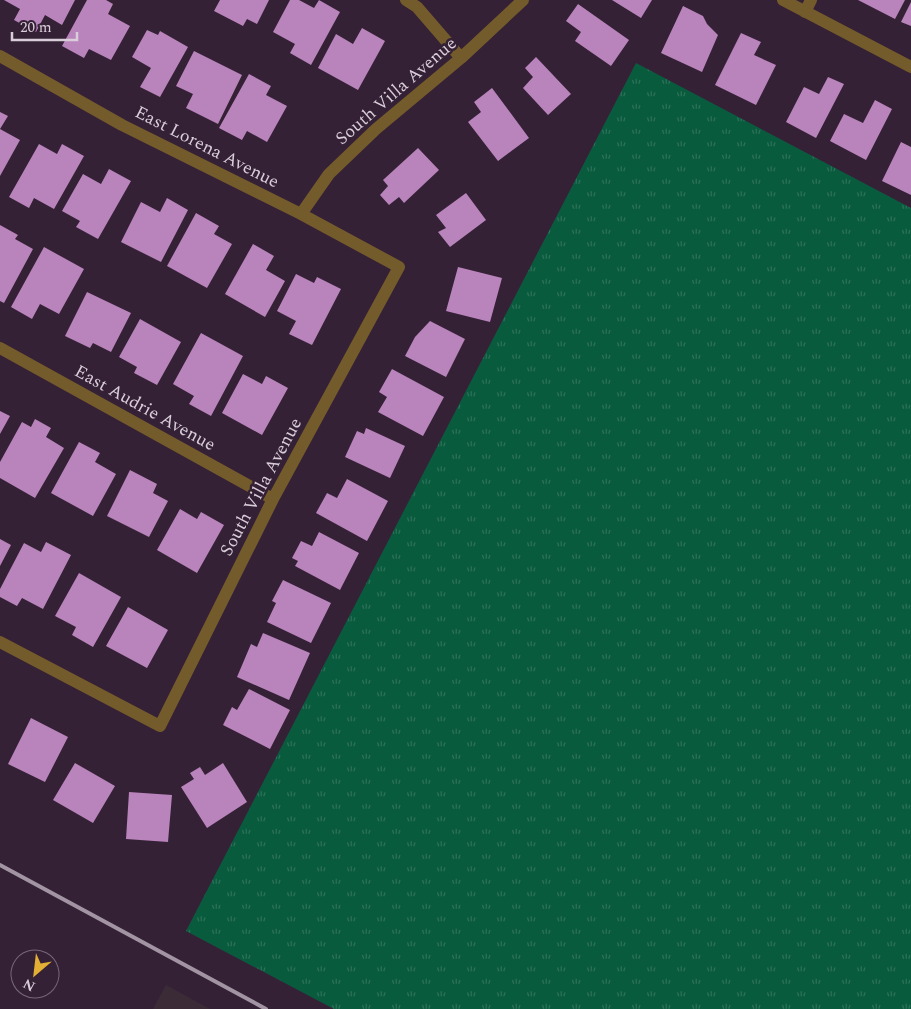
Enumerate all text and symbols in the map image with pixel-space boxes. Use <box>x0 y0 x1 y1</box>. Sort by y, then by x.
scale bar <box>12 10 78 42</box>
text: 20 m <box>20 16 52 39</box>
street label: South Villa Avenue <box>329 31 463 151</box>
street label: East Lorena Avenue <box>130 99 284 195</box>
street label: East Audrie Avenue <box>69 358 221 458</box>
street label: South Villa Avenue <box>213 413 309 561</box>
north arrow <box>10 949 60 999</box>
text: N <box>19 973 39 997</box>

